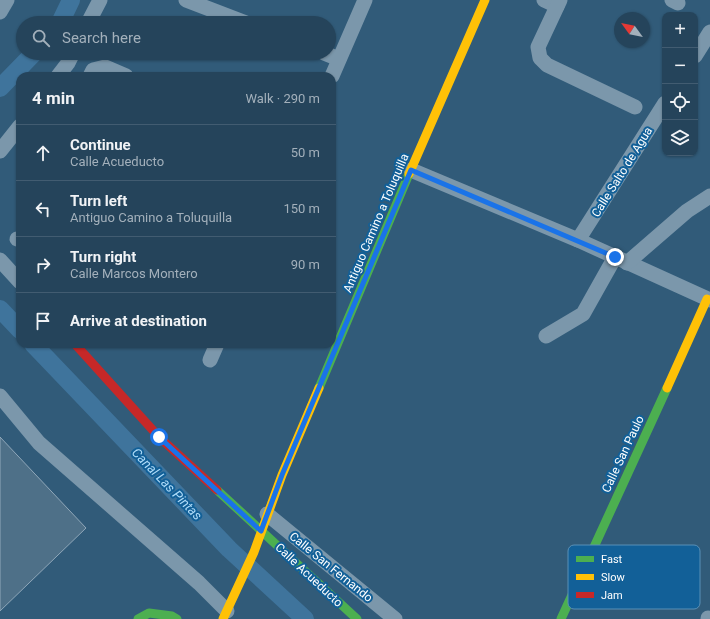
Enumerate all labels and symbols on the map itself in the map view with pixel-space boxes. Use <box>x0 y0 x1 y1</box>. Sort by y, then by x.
north arrow <box>614 12 650 48</box>
street label: Calle Salto de Agua <box>589 124 655 220</box>
street label: Antiguo Camino a Toluquilla <box>340 151 412 295</box>
route end <box>606 248 624 266</box>
street label: Calle San Paulo <box>599 413 647 495</box>
route start <box>150 428 168 446</box>
water label: Canal Las Pintas <box>129 445 205 523</box>
street label: Calle San Fernando <box>287 529 376 605</box>
street label: Calle Acueducto <box>272 540 346 610</box>
legend <box>568 545 700 609</box>
text: Fast <box>601 553 623 566</box>
text: Slow <box>601 571 625 584</box>
text: Jam <box>601 589 623 602</box>

